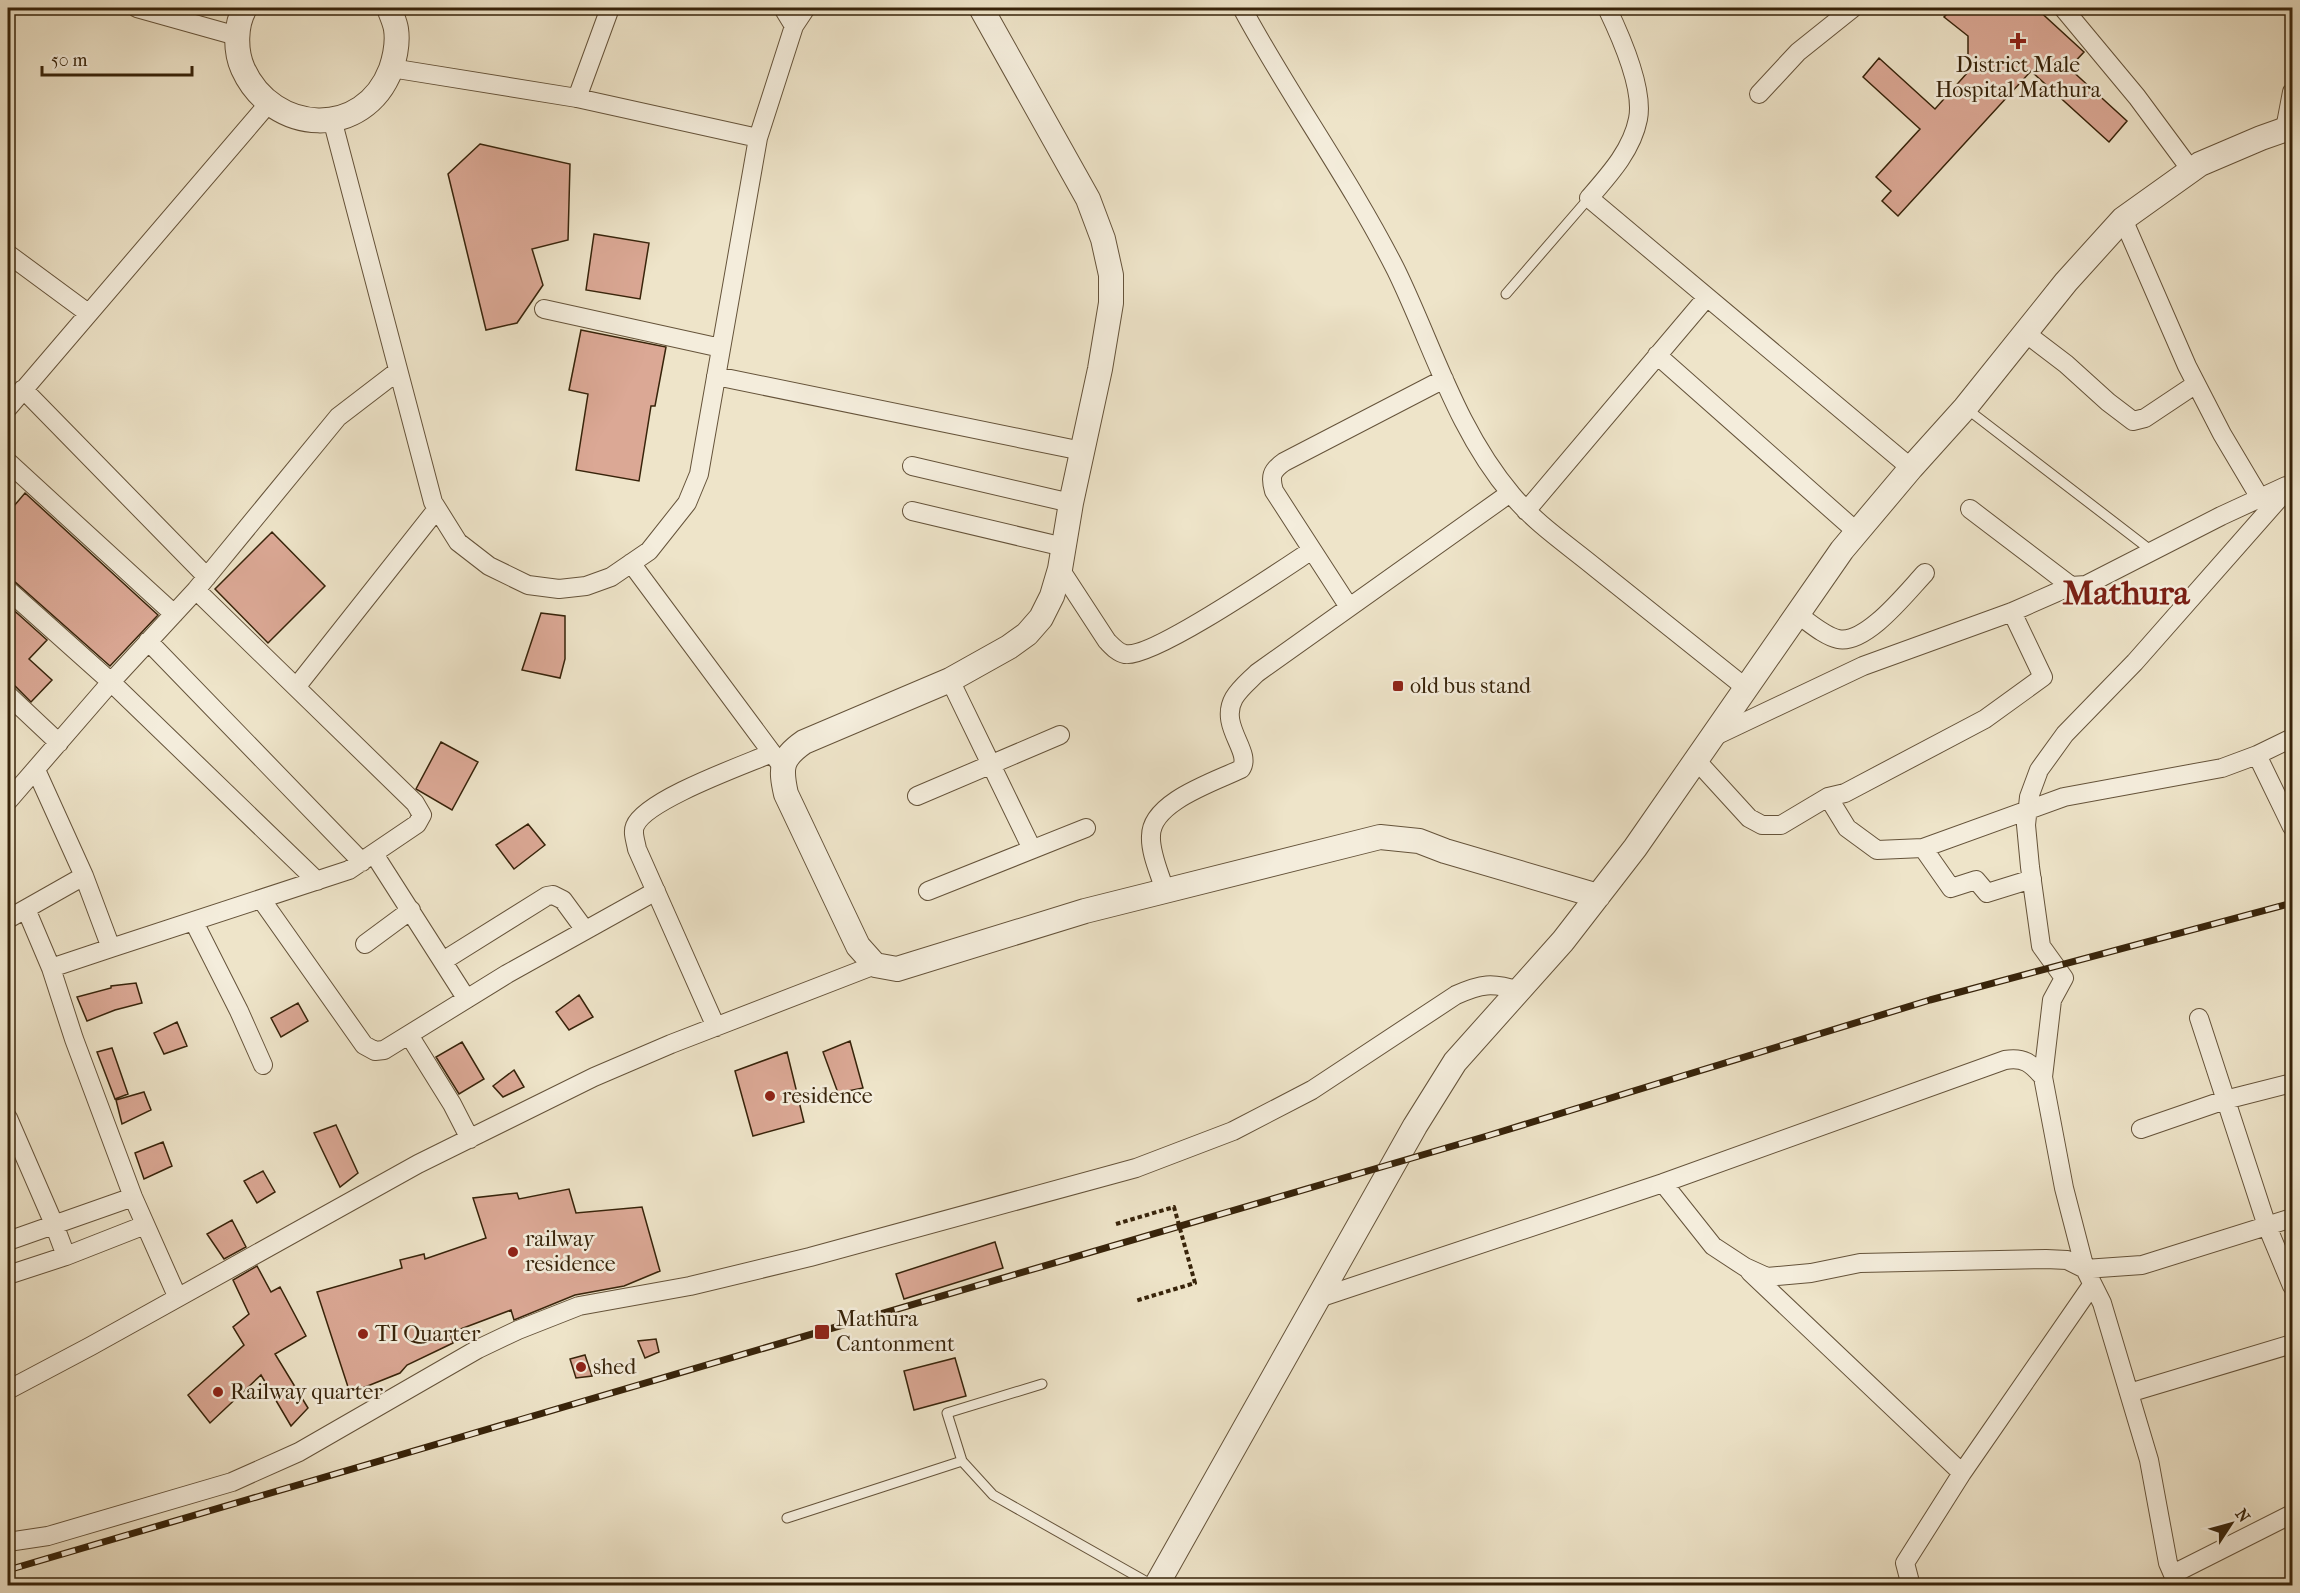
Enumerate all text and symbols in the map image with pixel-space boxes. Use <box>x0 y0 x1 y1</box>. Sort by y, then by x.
marker: District Male Hospital Mathura <box>2009 32 2027 50</box>
scale bar <box>42 39 192 77</box>
text: 50 m <box>51 50 88 71</box>
place label: District Male Hospital Mathura <box>1935 52 2102 103</box>
district label: Mathura <box>2062 573 2191 613</box>
place label: old bus stand <box>1410 673 1532 699</box>
marker: old bus stand <box>1391 679 1405 693</box>
place label: residence <box>782 1083 873 1109</box>
marker: residence <box>763 1089 777 1103</box>
place label: railway residence <box>525 1226 616 1277</box>
marker: railway residence <box>506 1245 520 1259</box>
place label: Mathura Cantonment <box>836 1306 955 1357</box>
place label: TI Quarter <box>375 1321 481 1347</box>
marker: Mathura Cantonment <box>813 1323 831 1341</box>
marker: TI Quarter <box>356 1327 370 1341</box>
place label: shed <box>593 1354 637 1380</box>
marker: shed <box>574 1360 588 1374</box>
place label: Railway quarter <box>230 1379 383 1405</box>
marker: Railway quarter <box>211 1385 225 1399</box>
north arrow <box>2201 1494 2261 1554</box>
text: N <box>2231 1505 2254 1527</box>

